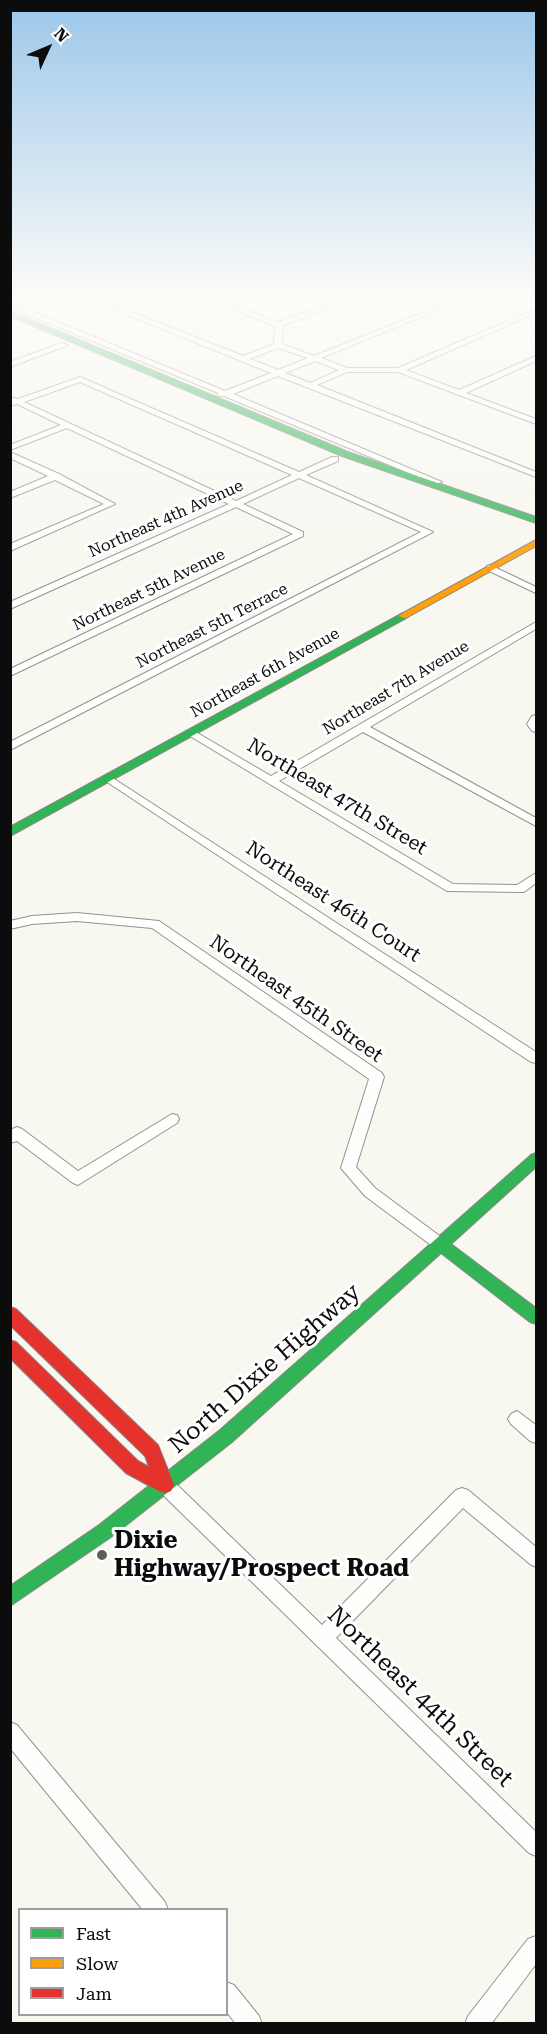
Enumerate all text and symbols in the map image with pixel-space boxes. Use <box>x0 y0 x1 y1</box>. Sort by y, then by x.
north arrow <box>18 18 78 78</box>
text: N <box>50 24 72 46</box>
street label: Northeast 4th Avenue <box>86 476 246 562</box>
street label: Northeast 5th Avenue <box>70 545 228 635</box>
street label: Northeast 5th Terrace <box>133 579 291 673</box>
street label: Northeast 6th Avenue <box>187 624 343 722</box>
street label: Northeast 7th Avenue <box>319 637 473 739</box>
street label: Northeast 47th Street <box>243 734 431 860</box>
street label: Northeast 46th Court <box>241 836 425 968</box>
street label: Northeast 45th Street <box>205 930 387 1068</box>
street label: North Dixie Highway <box>163 1278 367 1460</box>
place label: Dixie Highway/Prospect Road <box>114 1527 409 1583</box>
marker: Dixie Highway/Prospect Road <box>95 1548 109 1562</box>
street label: Northeast 44th Street <box>321 1601 519 1793</box>
legend <box>18 1908 228 2016</box>
text: Fast <box>76 1923 111 1944</box>
text: Slow <box>76 1953 118 1974</box>
text: Jam <box>76 1983 112 2004</box>

